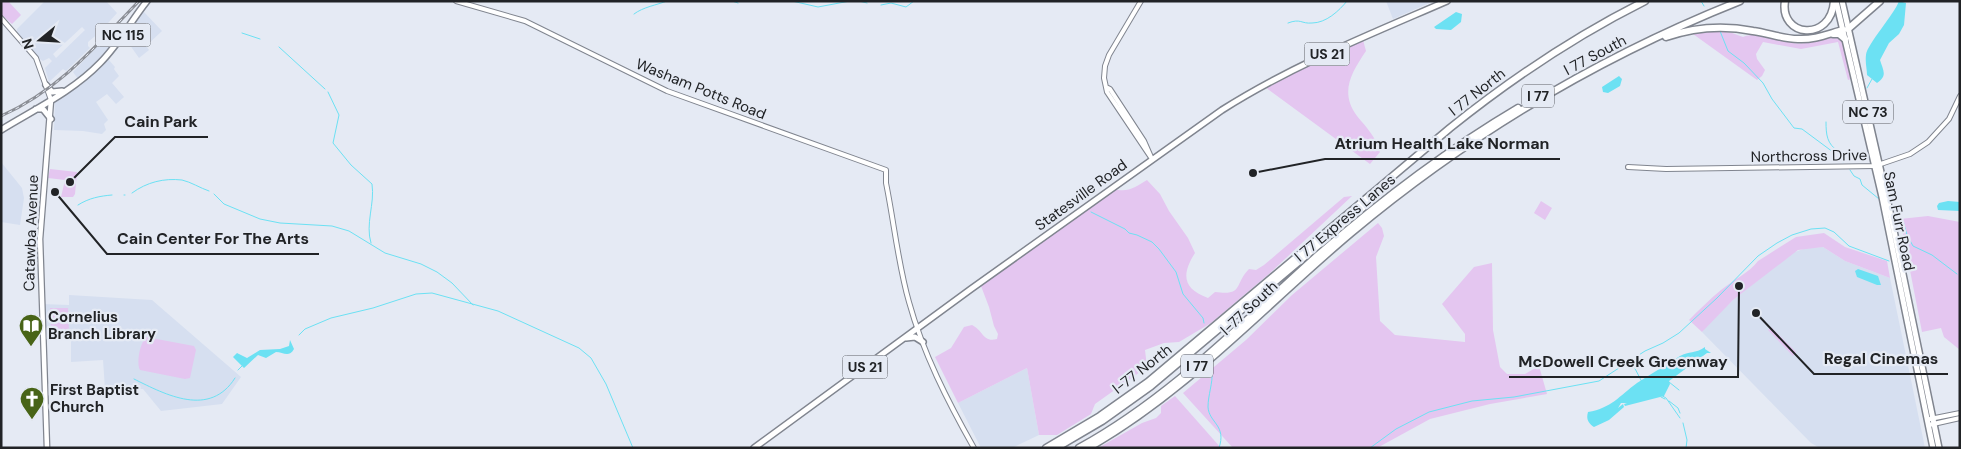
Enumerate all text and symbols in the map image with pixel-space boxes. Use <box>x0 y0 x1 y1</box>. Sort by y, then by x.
north arrow <box>15 15 65 65</box>
road number: NC 115 <box>96 24 150 46</box>
street label: I 77 South <box>1560 30 1630 80</box>
text: N <box>17 36 38 52</box>
road number: US 21 <box>1304 42 1350 66</box>
street label: Washam Potts Road <box>633 54 769 124</box>
street label: I 77 North <box>1445 64 1509 120</box>
road number: I 77 <box>1522 84 1554 108</box>
road number: NC 73 <box>1843 100 1893 124</box>
callout: Cain Park <box>115 106 208 137</box>
text: Cain Park <box>124 111 199 132</box>
callout: Atrium Health Lake Norman <box>1325 128 1560 159</box>
text: Atrium Health Lake Norman <box>1335 133 1549 154</box>
street label: Northcross Drive <box>1751 145 1867 167</box>
street label: Statesville Road <box>1031 155 1131 235</box>
street label: I 77 Express Lanes <box>1290 170 1400 266</box>
street label: Sam Furr Road <box>1879 170 1919 272</box>
street label: Catawba Avenue <box>19 174 43 292</box>
callout: Cain Center For The Arts <box>107 223 319 254</box>
text: Cain Center For The Arts <box>117 228 309 249</box>
street label: I-77 South <box>1216 276 1282 340</box>
place label: Cornelius Branch Library <box>48 307 156 344</box>
library icon: Cornelius Branch Library <box>18 313 44 347</box>
street label: I-77 North <box>1108 340 1176 398</box>
callout: Regal Cinemas <box>1814 343 1948 374</box>
callout: McDowell Creek Greenway <box>1509 346 1738 377</box>
text: Regal Cinemas <box>1824 348 1938 369</box>
text: McDowell Creek Greenway <box>1518 351 1728 372</box>
road number: I 77 <box>1181 354 1213 378</box>
road number: US 21 <box>842 356 888 378</box>
place label: First Baptist Church <box>50 380 139 417</box>
church icon: First Baptist Church <box>19 386 45 420</box>

